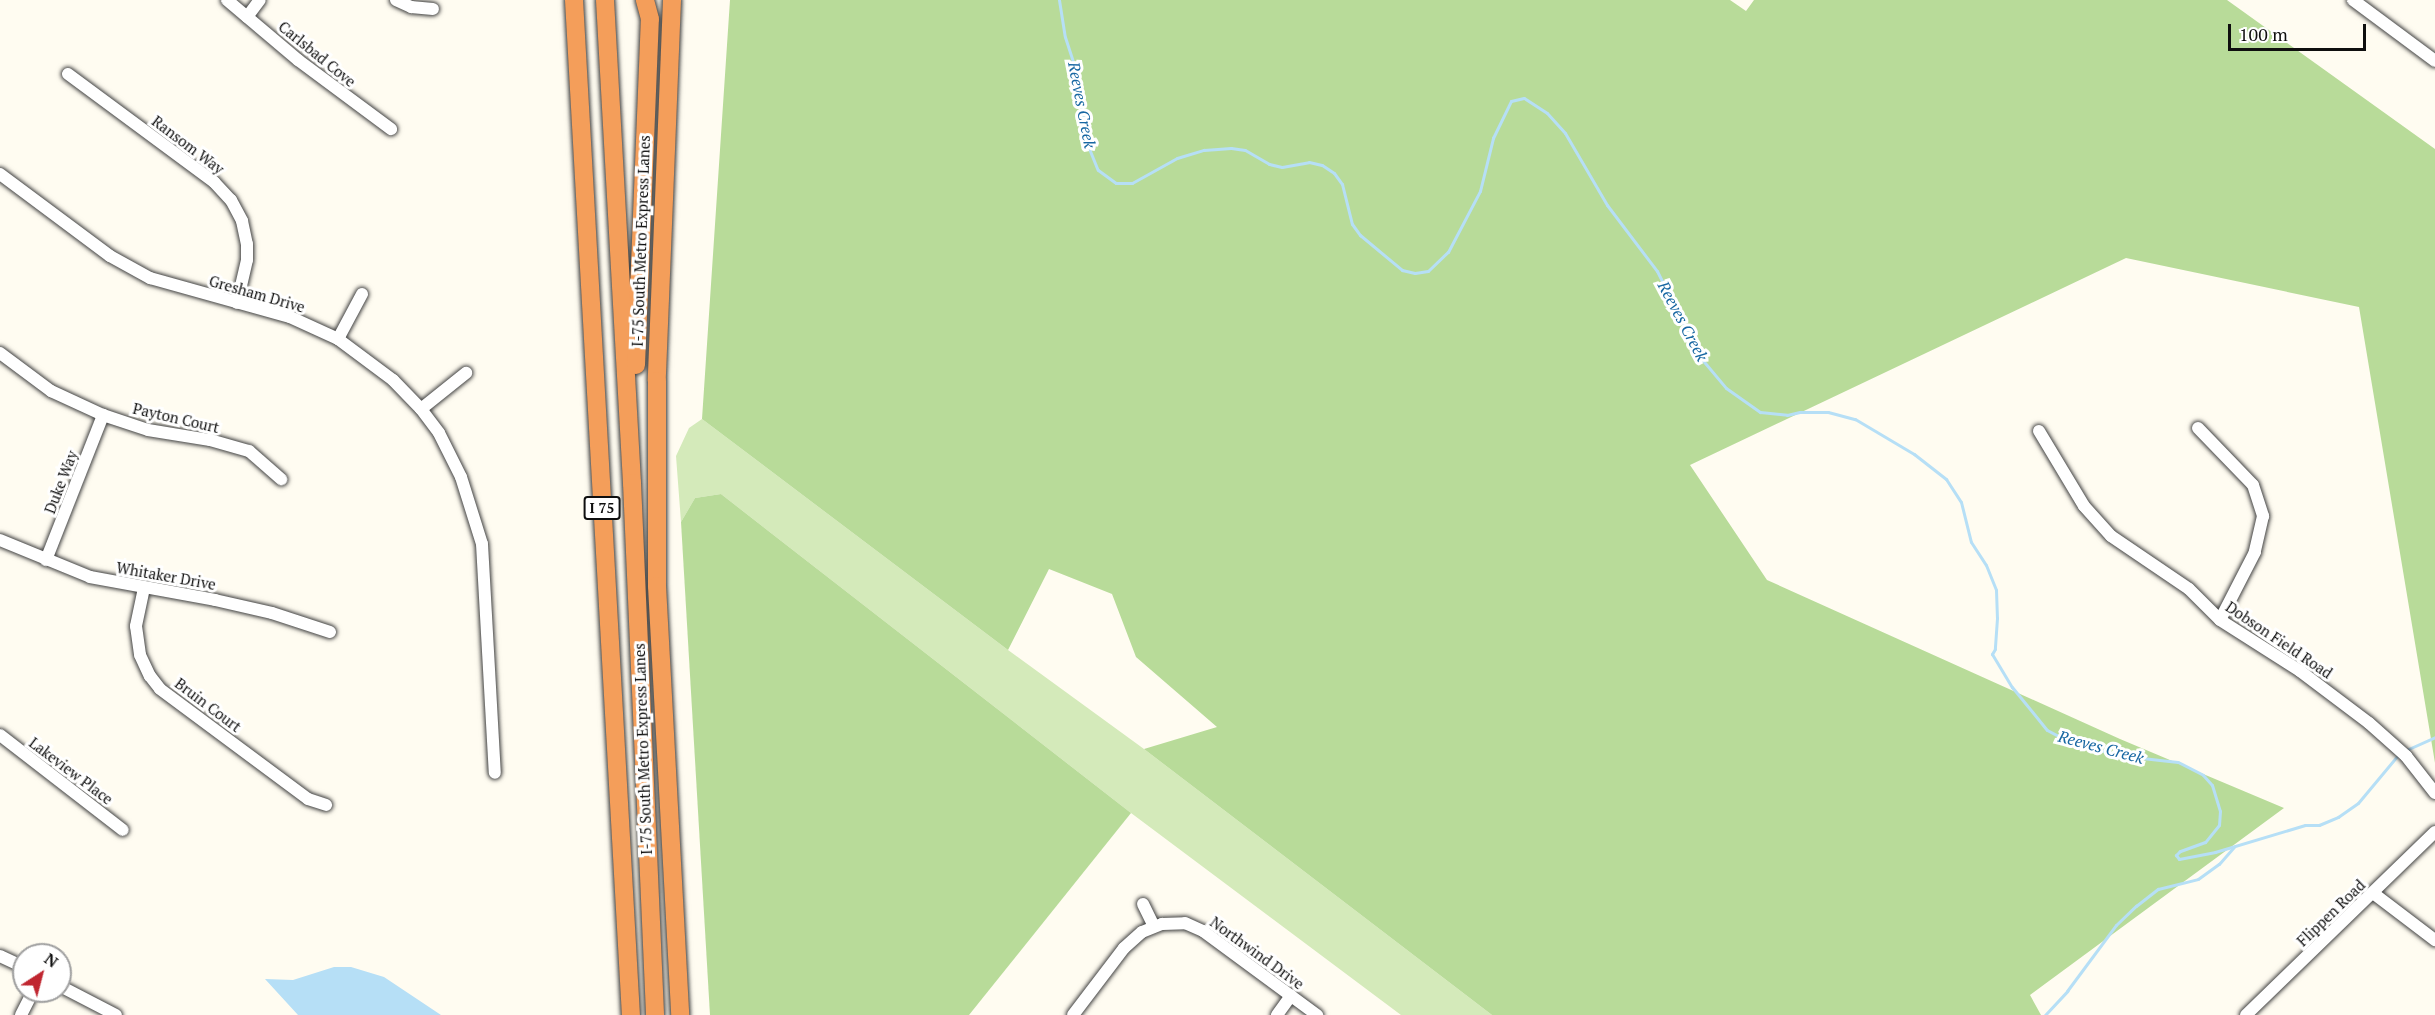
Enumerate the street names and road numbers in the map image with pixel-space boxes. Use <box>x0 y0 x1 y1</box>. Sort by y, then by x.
street label: Carlsbad Cove <box>275 17 359 91</box>
street label: Ransom Way <box>148 112 228 178</box>
street label: I-75 South Metro Express Lanes <box>628 135 654 347</box>
street label: Gresham Drive <box>207 272 307 316</box>
street label: Payton Court <box>131 399 221 437</box>
street label: Duke Way <box>41 448 81 516</box>
road number: I 75 <box>582 497 622 519</box>
street label: Whitaker Drive <box>115 558 217 594</box>
street label: Dobson Field Road <box>2222 598 2336 682</box>
street label: I-75 South Metro Express Lanes <box>630 643 656 855</box>
street label: Bruin Court <box>171 674 245 736</box>
street label: Lakeview Place <box>26 734 116 808</box>
street label: Flippen Road <box>2293 876 2369 950</box>
street label: Northwind Drive <box>1207 913 1307 993</box>

